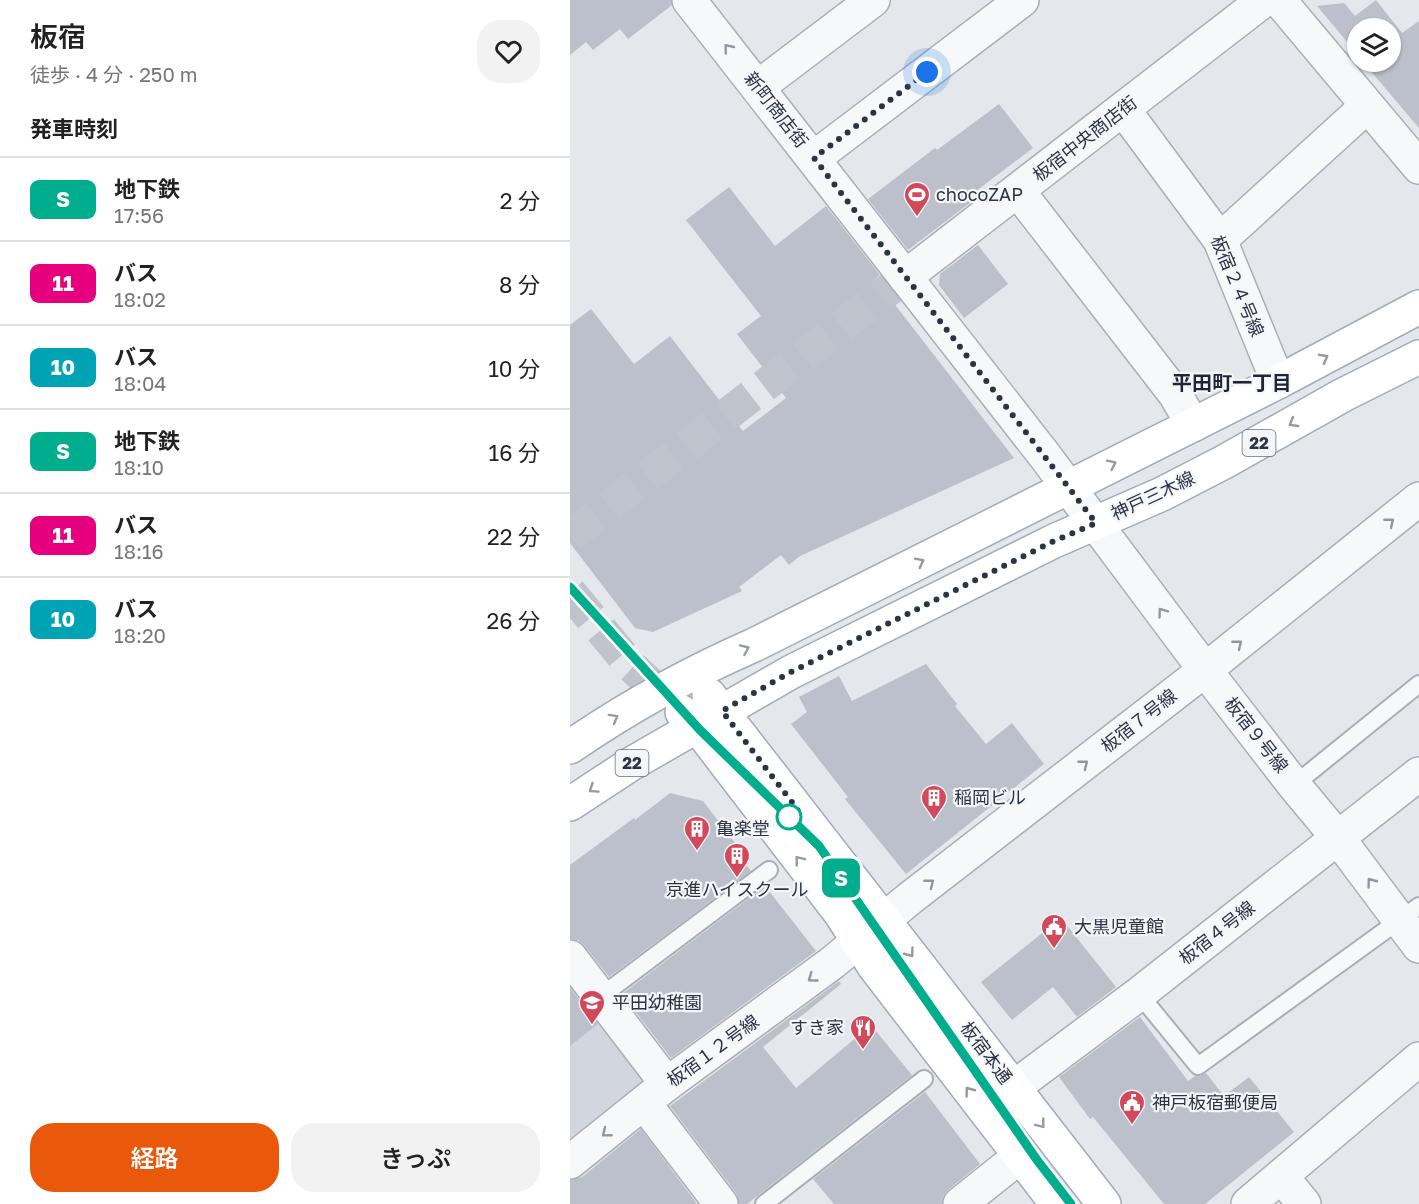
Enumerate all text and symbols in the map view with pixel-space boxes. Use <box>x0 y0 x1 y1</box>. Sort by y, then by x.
map controls <box>1347 18 1401 72</box>
button: layers <box>1347 18 1401 72</box>
text: 板宿 <box>30 20 86 53</box>
button: heart <box>477 20 540 83</box>
one-way arrow <box>724 44 735 55</box>
your location <box>912 57 942 87</box>
text: 徒歩 · 4 分 · 250 m <box>30 62 198 86</box>
street label: 新町商店街 <box>740 67 813 152</box>
street label: 板宿中央商店街 <box>1028 91 1141 186</box>
text: 発車時刻 <box>30 115 118 142</box>
text: 地下鉄 <box>114 175 180 202</box>
sports icon: chocoZAP <box>902 180 932 218</box>
place label: chocoZAP <box>936 183 1023 205</box>
text: S <box>56 186 70 212</box>
text: 2 分 <box>500 187 540 214</box>
text: 17:56 <box>114 203 164 227</box>
street label: 板宿２４号線 <box>1207 232 1269 340</box>
text: バス <box>114 259 158 286</box>
text: 11 <box>52 270 74 296</box>
text: 8 分 <box>499 271 540 298</box>
text: 18:02 <box>114 287 166 311</box>
text: バス <box>114 343 158 370</box>
text: 10 <box>51 354 75 380</box>
one-way arrow <box>1318 354 1328 365</box>
text: 10 分 <box>488 355 540 382</box>
district label: 平田町一丁目 <box>1172 370 1292 394</box>
text: 18:04 <box>114 371 167 395</box>
one-way arrow <box>1289 416 1299 428</box>
text: 地下鉄 <box>114 427 180 454</box>
road number: 22 <box>1242 430 1276 456</box>
text: S <box>56 438 70 464</box>
text: 16 分 <box>489 439 540 466</box>
text: 18:10 <box>114 455 164 479</box>
one-way arrow <box>1106 459 1117 471</box>
street label: 神戸三木線 <box>1107 466 1198 524</box>
text: バス <box>114 511 158 538</box>
one-way arrow <box>1383 519 1394 530</box>
text: 11 <box>52 522 74 548</box>
text: 22 分 <box>487 523 540 550</box>
text: 18:16 <box>114 539 164 563</box>
one-way arrow <box>913 557 924 569</box>
text: バス <box>114 595 158 622</box>
text: 10 <box>51 606 75 632</box>
text: 26 分 <box>486 607 540 634</box>
one-way arrow <box>1158 607 1169 618</box>
text: 18:20 <box>114 623 166 647</box>
one-way arrow <box>1231 640 1242 651</box>
one-way arrow <box>739 644 750 656</box>
street label: 板宿７号線 <box>1096 684 1181 757</box>
street label: 板宿９号線 <box>1220 692 1293 777</box>
one-way arrow <box>608 714 618 725</box>
road number: 22 <box>616 750 648 776</box>
one-way arrow <box>1077 760 1088 771</box>
one-way arrow <box>589 781 599 793</box>
building icon: 稲岡ビル <box>919 783 949 821</box>
place label: 稲岡ビル <box>954 786 1026 808</box>
unlabelled marker <box>776 804 802 830</box>
building icon: 亀楽堂 <box>682 814 712 852</box>
place label: 亀楽堂 <box>716 817 770 839</box>
building icon: 京進ハイスクール <box>722 841 752 879</box>
one-way arrow <box>795 856 806 867</box>
line badge: S <box>822 858 860 898</box>
text: S <box>834 865 848 891</box>
place label: 京進ハイスクール <box>665 878 809 900</box>
one-way arrow <box>1367 878 1378 889</box>
one-way arrow <box>923 880 934 891</box>
street label: 板宿４号線 <box>1174 896 1259 969</box>
public building icon: 大黒児童館 <box>1039 912 1069 950</box>
place label: 大黒児童館 <box>1074 915 1164 937</box>
one-way arrow <box>902 946 913 957</box>
one-way arrow <box>808 971 819 982</box>
school or university icon: 平田幼稚園 <box>577 988 607 1026</box>
place label: 平田幼稚園 <box>612 991 702 1013</box>
street label: 板宿１２号線 <box>662 1010 763 1091</box>
restaurant icon: すき家 <box>848 1013 878 1051</box>
place label: すき家 <box>790 1016 844 1038</box>
street label: 板宿本通 <box>956 1017 1017 1088</box>
one-way arrow <box>966 1087 977 1098</box>
public building icon: 神戸板宿郵便局 <box>1117 1088 1147 1126</box>
place label: 神戸板宿郵便局 <box>1152 1091 1278 1113</box>
one-way arrow <box>1034 1117 1045 1128</box>
button: 経路 <box>30 1123 279 1192</box>
button: きっぷ <box>291 1123 540 1192</box>
one-way arrow <box>602 1126 613 1137</box>

